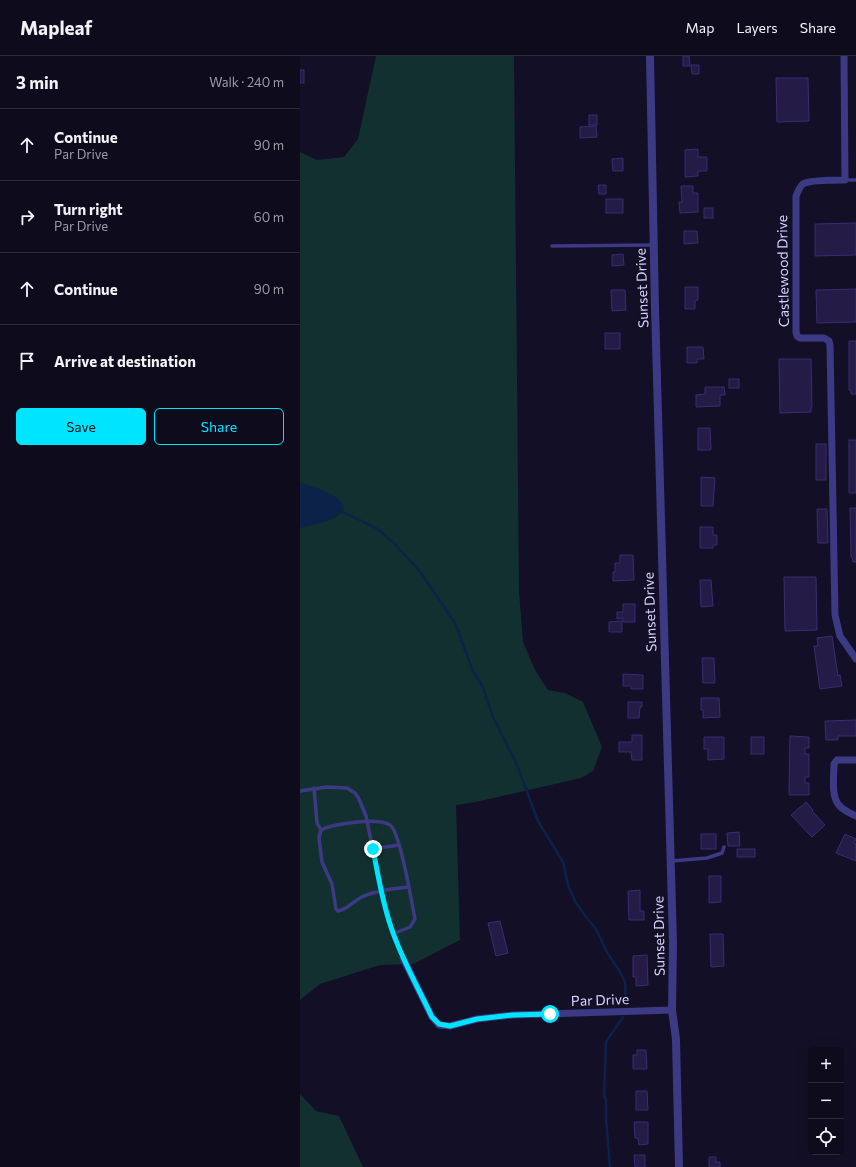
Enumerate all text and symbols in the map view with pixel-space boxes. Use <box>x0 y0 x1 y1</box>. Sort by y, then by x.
text: Mapleaf <box>20 16 92 39</box>
text: Map <box>686 19 714 36</box>
text: Layers <box>736 19 778 36</box>
text: Share <box>800 19 836 36</box>
text: 3 min <box>16 72 59 93</box>
text: Walk · 240 m <box>209 74 284 90</box>
text: Continue <box>54 128 118 146</box>
icon: ahead <box>16 134 38 156</box>
text: 90 m <box>254 137 284 153</box>
text: Par Drive <box>54 146 108 162</box>
text: Turn right <box>54 200 123 218</box>
icon: right <box>16 206 38 228</box>
text: 60 m <box>254 209 284 225</box>
street label: Castlewood Drive <box>773 215 792 327</box>
text: Par Drive <box>54 218 108 234</box>
street label: Sunset Drive <box>632 248 651 328</box>
icon: ahead <box>16 278 38 300</box>
text: Continue <box>54 280 118 298</box>
text: 90 m <box>254 281 284 297</box>
icon: arrive <box>16 350 38 372</box>
text: Arrive at destination <box>54 352 196 370</box>
button: Save <box>16 408 146 445</box>
button: Share <box>154 408 284 445</box>
street label: Sunset Drive <box>640 572 659 652</box>
route end <box>364 840 382 858</box>
street label: Sunset Drive <box>649 896 668 976</box>
street label: Par Drive <box>571 990 629 1009</box>
route start <box>541 1005 559 1023</box>
map controls <box>808 1047 844 1155</box>
button: + <box>808 1047 844 1083</box>
button: − <box>808 1083 844 1119</box>
button: locate <box>808 1119 844 1155</box>

